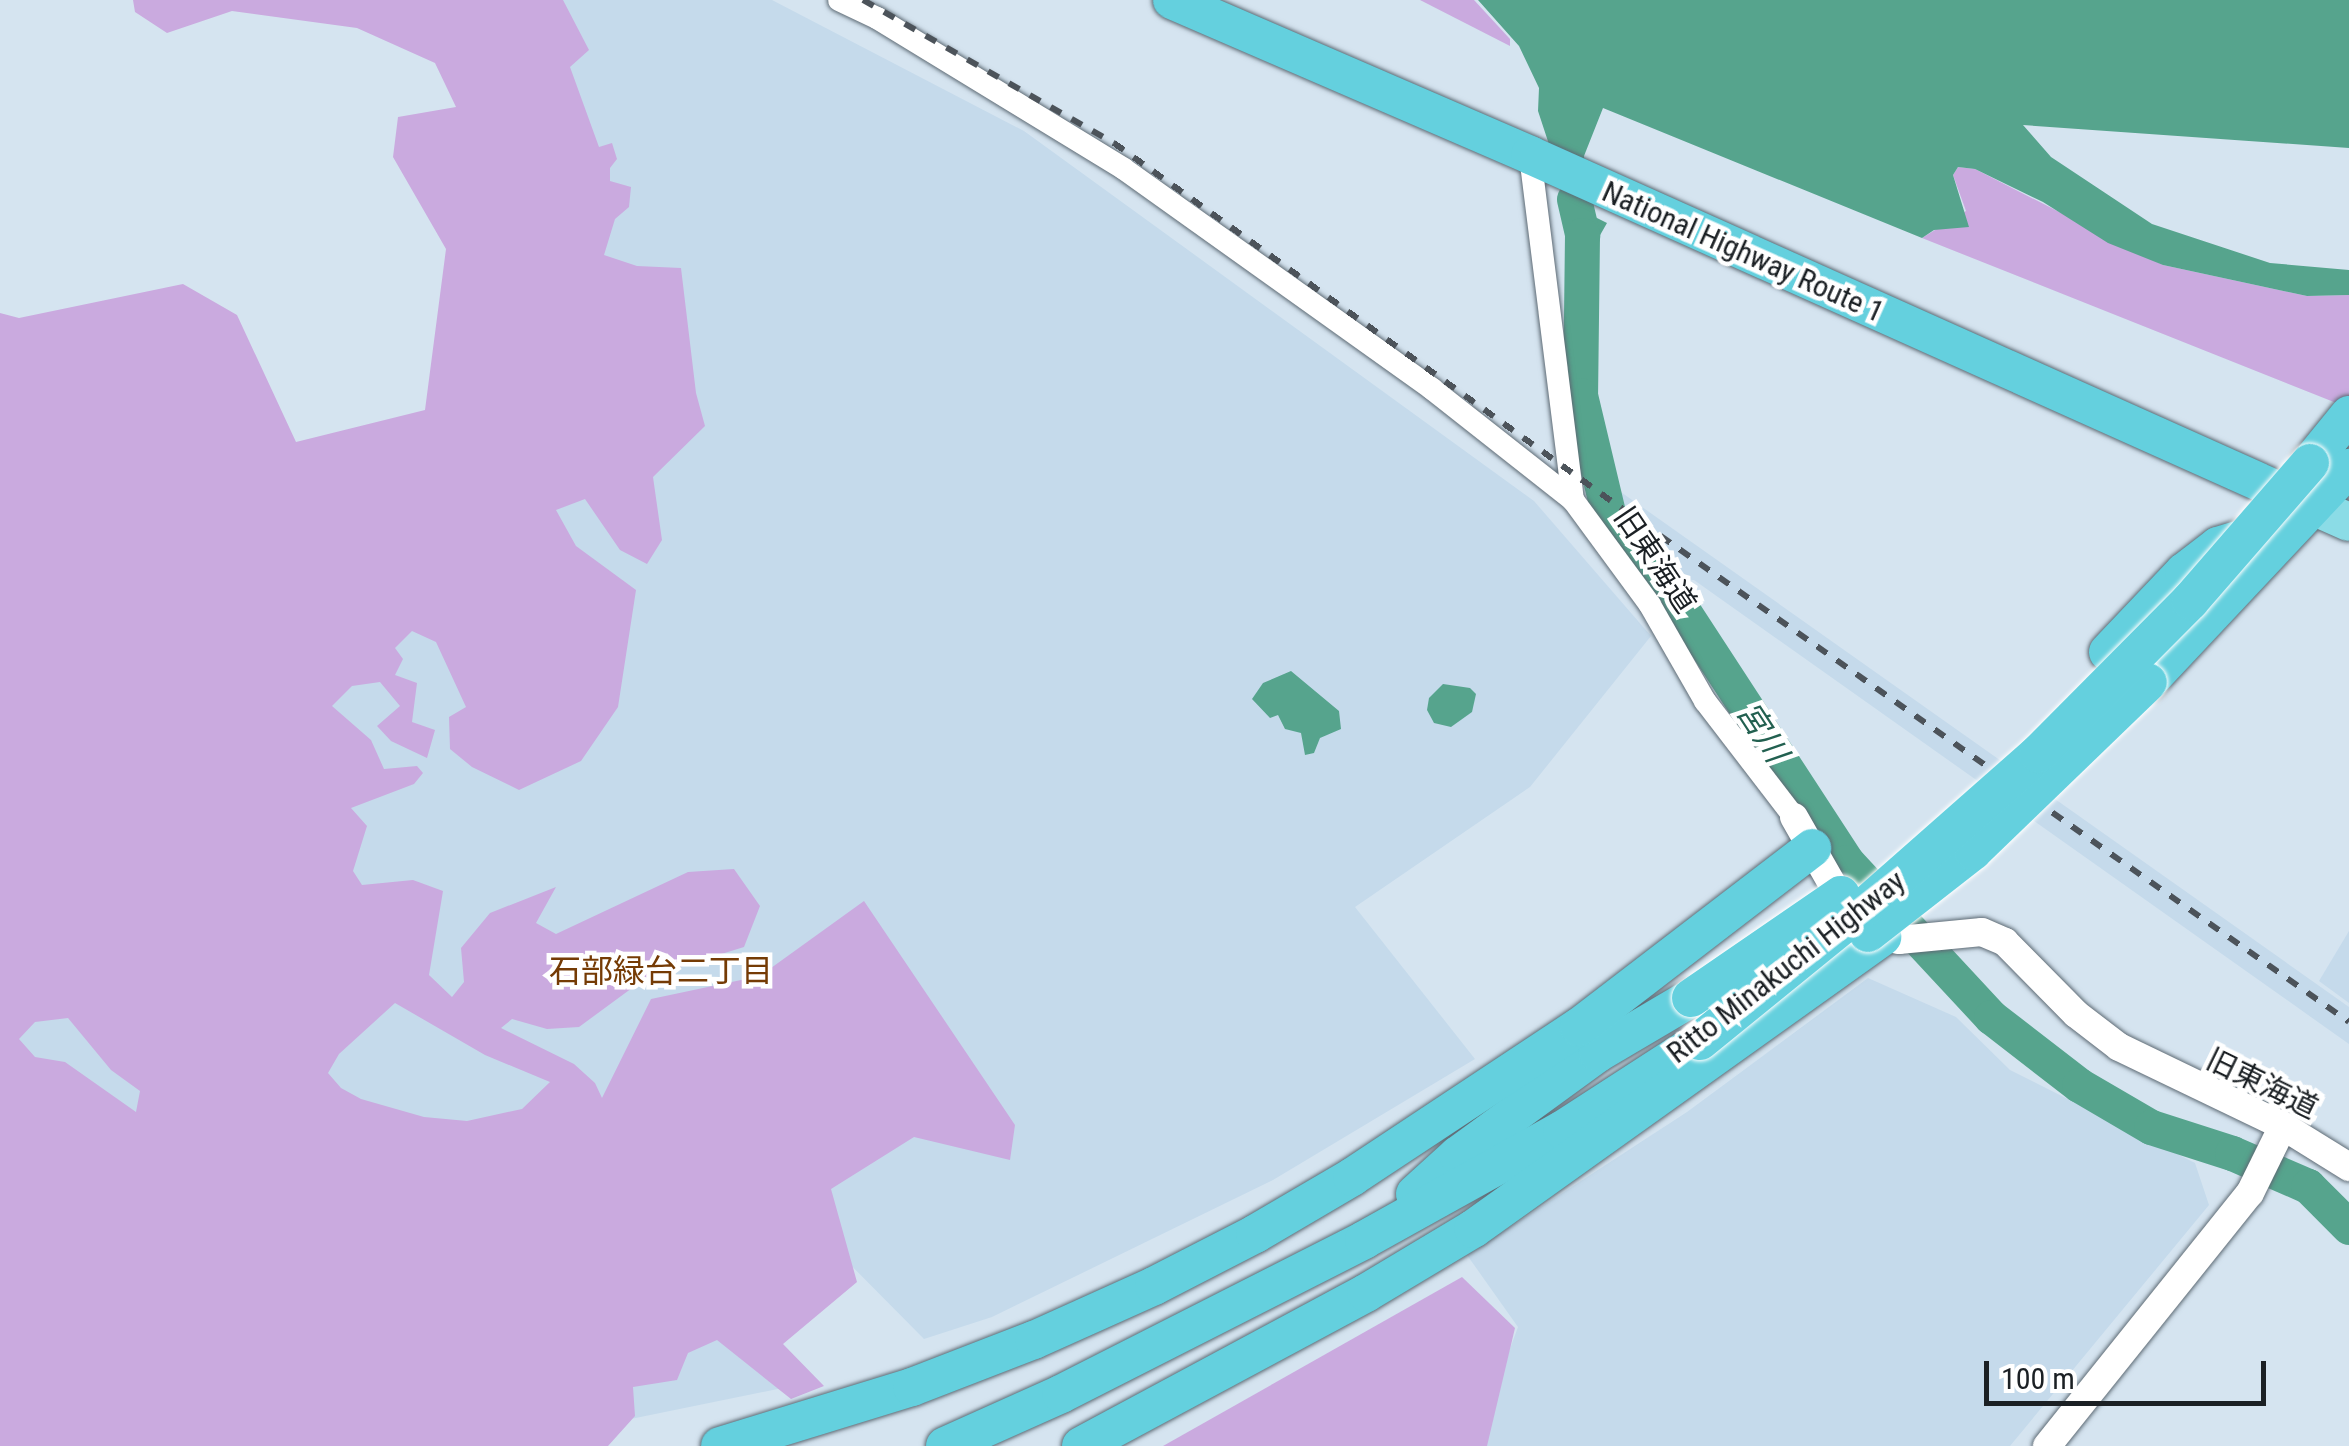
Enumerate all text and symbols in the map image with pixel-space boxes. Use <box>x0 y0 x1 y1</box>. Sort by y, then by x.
street label: National Highway Route 1 <box>1597 174 1889 330</box>
street label: 旧東海道 <box>1607 500 1703 620</box>
water label: 宮川 <box>1728 695 1796 769</box>
street label: Ritto Minakuchi Highway <box>1660 863 1912 1071</box>
district label: 石部緑台二丁目 <box>549 952 773 990</box>
street label: 旧東海道 <box>2200 1042 2324 1126</box>
scale bar <box>1989 1341 2272 1403</box>
text: 100 m <box>2001 1361 2075 1396</box>

